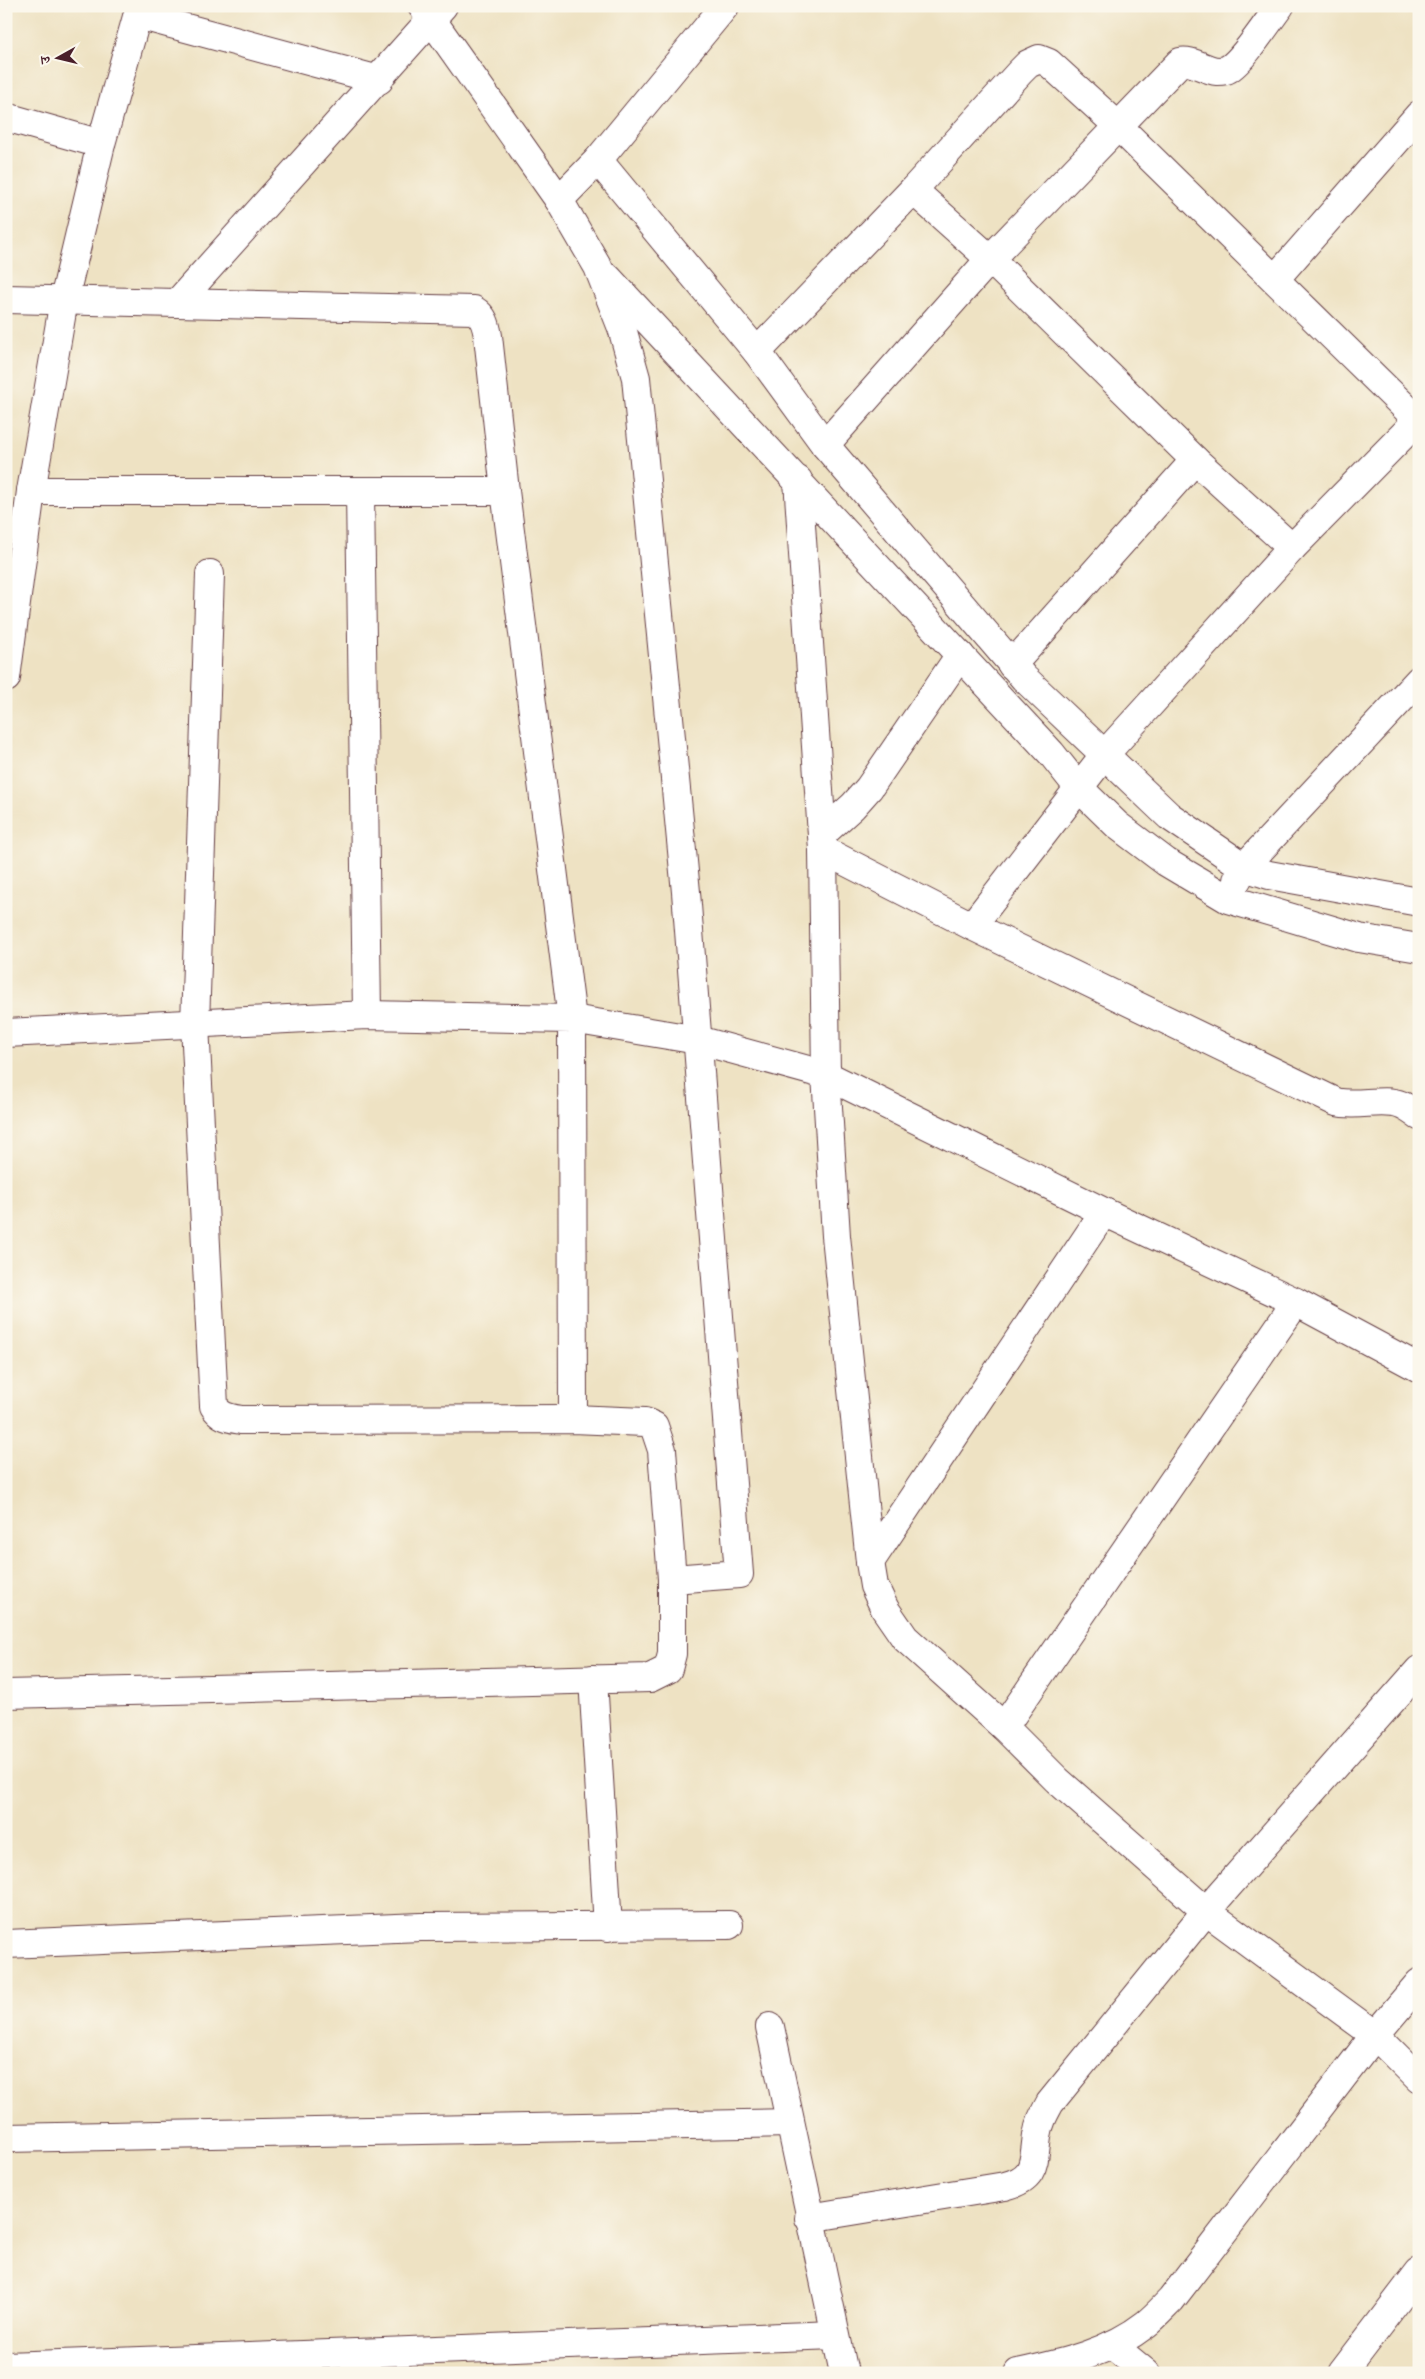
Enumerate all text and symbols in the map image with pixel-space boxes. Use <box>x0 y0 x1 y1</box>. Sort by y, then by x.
north arrow <box>32 32 82 82</box>
text: उ <box>36 54 56 66</box>

